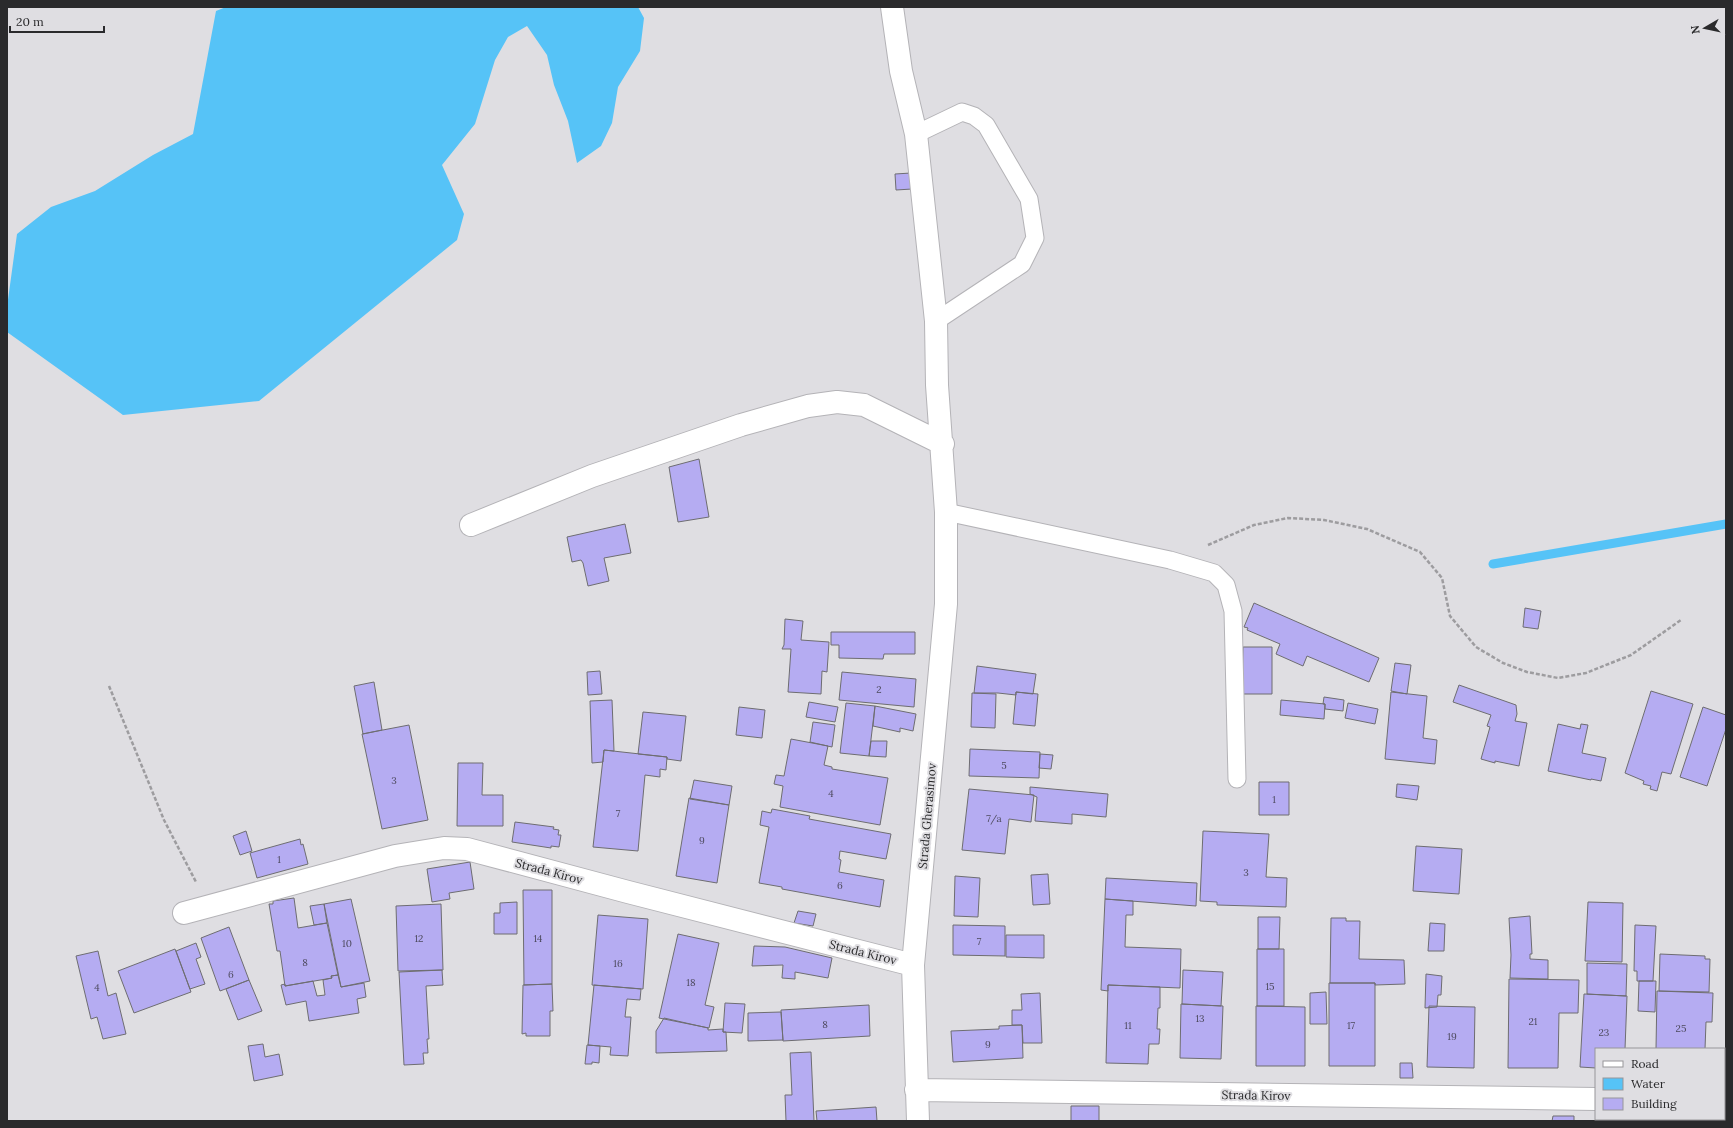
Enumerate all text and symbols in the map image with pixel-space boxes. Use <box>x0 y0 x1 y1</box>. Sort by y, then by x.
scale bar <box>10 8 104 34</box>
north arrow <box>1685 8 1725 48</box>
text: 20 m <box>16 14 44 29</box>
text: N <box>1687 24 1703 35</box>
house number: 2 <box>876 683 882 696</box>
house number: 5 <box>1001 759 1007 772</box>
street label: Strada Gherasimov <box>915 762 939 869</box>
house number: 3 <box>391 774 397 787</box>
house number: 4 <box>828 787 834 800</box>
house number: 1 <box>1272 793 1276 806</box>
house number: 7 <box>616 807 621 820</box>
house number: 7/a <box>986 812 1002 825</box>
house number: 9 <box>699 834 705 847</box>
house number: 1 <box>277 853 281 866</box>
street label: Strada Kirov <box>514 855 585 887</box>
house number: 3 <box>1243 866 1249 879</box>
house number: 6 <box>837 879 843 892</box>
house number: 12 <box>414 932 424 945</box>
house number: 14 <box>533 932 543 945</box>
house number: 7 <box>977 935 982 948</box>
street label: Strada Kirov <box>828 936 899 968</box>
house number: 10 <box>342 937 352 950</box>
house number: 8 <box>302 956 308 969</box>
house number: 16 <box>613 957 623 970</box>
house number: 6 <box>228 968 234 981</box>
house number: 18 <box>686 976 696 989</box>
house number: 15 <box>1265 980 1275 993</box>
house number: 4 <box>94 981 100 994</box>
house number: 13 <box>1195 1012 1205 1025</box>
house number: 21 <box>1528 1015 1538 1028</box>
house number: 8 <box>822 1018 828 1031</box>
house number: 11 <box>1124 1019 1132 1032</box>
house number: 17 <box>1347 1019 1356 1032</box>
house number: 25 <box>1676 1022 1686 1035</box>
house number: 23 <box>1599 1026 1610 1039</box>
house number: 19 <box>1447 1030 1457 1043</box>
house number: 9 <box>985 1038 991 1051</box>
legend <box>1595 1048 1725 1120</box>
text: Road <box>1631 1056 1659 1071</box>
text: Water <box>1631 1076 1666 1091</box>
street label: Strada Kirov <box>1221 1087 1292 1103</box>
text: Building <box>1631 1096 1677 1111</box>

